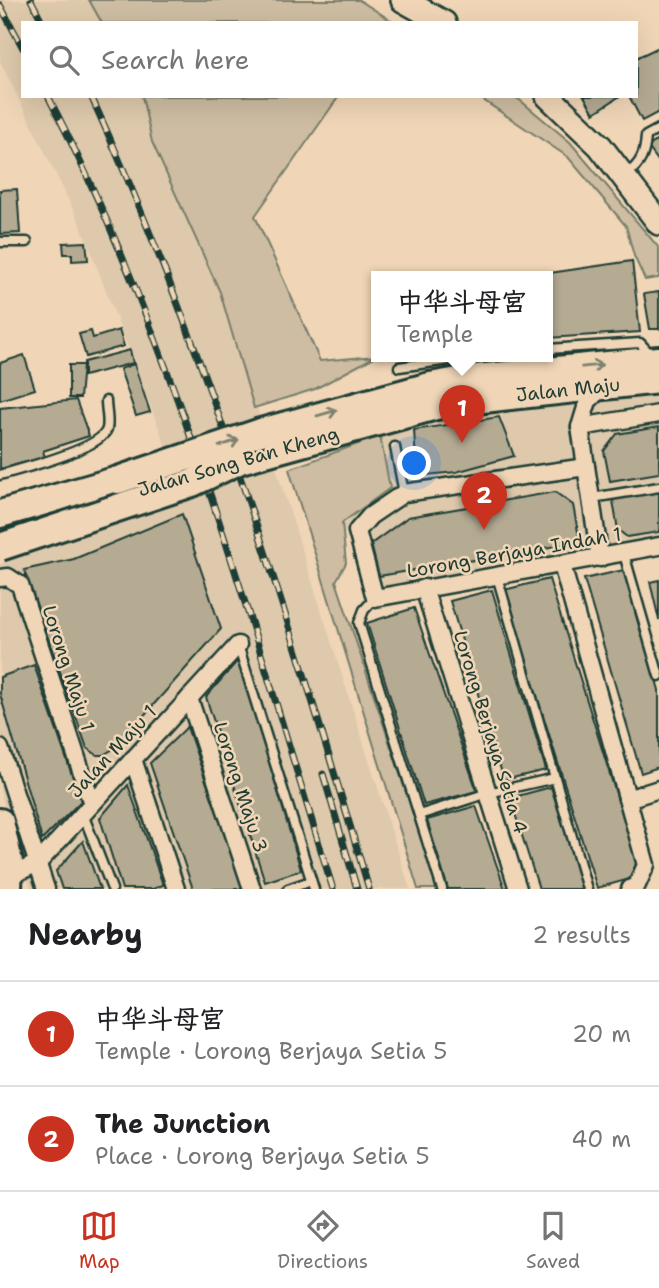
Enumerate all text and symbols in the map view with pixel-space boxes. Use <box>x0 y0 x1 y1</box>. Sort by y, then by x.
search box <box>21 21 638 98</box>
icon: search <box>45 41 83 79</box>
text: Search here <box>101 42 250 77</box>
popup <box>371 271 553 362</box>
text: 中华斗母宫 <box>397 284 527 319</box>
text: Temple <box>397 319 474 349</box>
one-way arrow <box>580 360 602 373</box>
street label: Jalan Maju <box>515 372 621 407</box>
pin: 1 <box>439 385 485 443</box>
one-way arrow <box>315 406 337 419</box>
street label: Jalan Song Ban Kheng <box>135 421 342 502</box>
one-way arrow <box>218 436 240 448</box>
your location <box>397 446 431 480</box>
pin: 2 <box>461 472 507 530</box>
street label: Lorong Berjaya Indah 1 <box>405 521 623 584</box>
street label: Lorong Maju 1 <box>36 602 101 734</box>
street label: Lorong Berjaya Setia 4 <box>448 627 533 837</box>
street label: Jalan Maju 1 <box>63 699 162 803</box>
street label: Lorong Maju 3 <box>208 719 273 856</box>
text: Nearby <box>28 914 143 955</box>
text: 2 results <box>532 920 631 950</box>
text: 中华斗母宫 <box>95 1001 225 1036</box>
text: 1 <box>46 1019 56 1049</box>
text: 20 m <box>572 1019 631 1049</box>
text: Temple · Lorong Berjaya Setia 5 <box>95 1036 447 1066</box>
text: The Junction <box>95 1106 270 1141</box>
text: 2 <box>43 1124 59 1154</box>
text: 40 m <box>571 1124 631 1154</box>
text: Place · Lorong Berjaya Setia 5 <box>95 1141 430 1171</box>
tab: Map <box>79 1207 120 1274</box>
tab: Directions <box>278 1207 368 1274</box>
tab: Saved <box>526 1207 580 1274</box>

